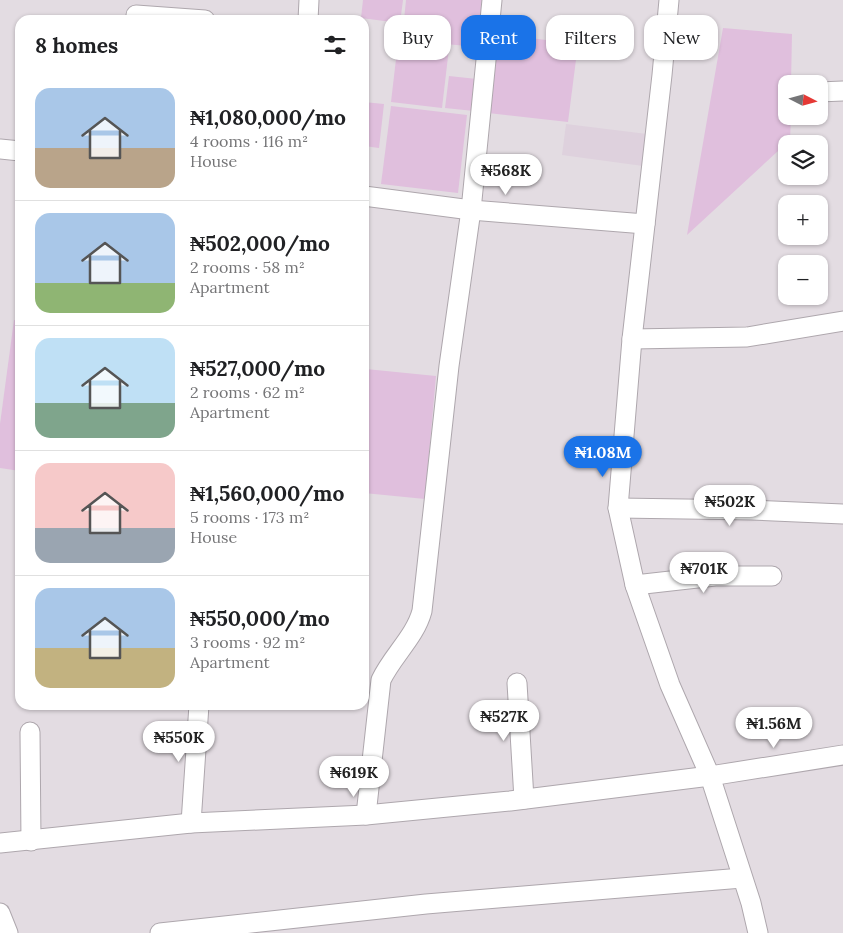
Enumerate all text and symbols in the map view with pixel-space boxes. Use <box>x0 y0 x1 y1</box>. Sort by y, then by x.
chip: Buy <box>384 15 451 60</box>
chip: Rent <box>461 15 536 60</box>
chip: Filters <box>546 15 634 60</box>
chip: New <box>644 15 718 60</box>
icon: filters <box>321 31 349 59</box>
text: 8 homes <box>35 32 118 59</box>
north arrow <box>778 75 828 125</box>
map controls <box>778 75 828 305</box>
text: ₦1,080,000/mo <box>190 104 346 131</box>
icon: home <box>75 108 135 168</box>
text: 4 rooms · 116 m² <box>190 131 308 151</box>
button: layers <box>778 135 828 185</box>
text: House <box>190 151 237 171</box>
pin: ₦568K <box>471 154 541 196</box>
text: ₦568K <box>481 160 531 180</box>
button: + <box>778 195 828 245</box>
text: ₦502,000/mo <box>190 230 330 257</box>
icon: home <box>75 233 135 293</box>
button: − <box>778 255 828 305</box>
text: 2 rooms · 58 m² <box>190 257 305 277</box>
text: Apartment <box>190 277 270 297</box>
text: ₦527,000/mo <box>190 355 325 382</box>
icon: home <box>75 358 135 418</box>
text: 2 rooms · 62 m² <box>190 382 305 402</box>
text: Apartment <box>190 402 270 422</box>
pin: ₦1.08M <box>562 436 644 478</box>
text: ₦1.08M <box>575 442 631 462</box>
text: ₦1,560,000/mo <box>190 480 344 507</box>
icon: home <box>75 483 135 543</box>
pin: ₦502K <box>695 484 765 527</box>
text: ₦502K <box>705 491 755 511</box>
text: 5 rooms · 173 m² <box>190 507 309 527</box>
text: House <box>190 527 237 547</box>
pin: ₦701K <box>669 552 739 594</box>
text: ₦701K <box>680 558 728 578</box>
text: ₦550,000/mo <box>190 605 330 632</box>
icon: home <box>75 608 135 668</box>
text: 3 rooms · 92 m² <box>190 632 305 652</box>
text: Apartment <box>190 652 270 672</box>
pin: ₦527K <box>469 700 539 742</box>
text: ₦527K <box>480 706 528 726</box>
pin: ₦1.56M <box>733 706 815 749</box>
text: ₦1.56M <box>746 713 802 733</box>
pin: ₦550K <box>144 720 214 763</box>
text: ₦550K <box>154 727 204 747</box>
pin: ₦619K <box>319 756 389 798</box>
text: ₦619K <box>330 762 378 782</box>

